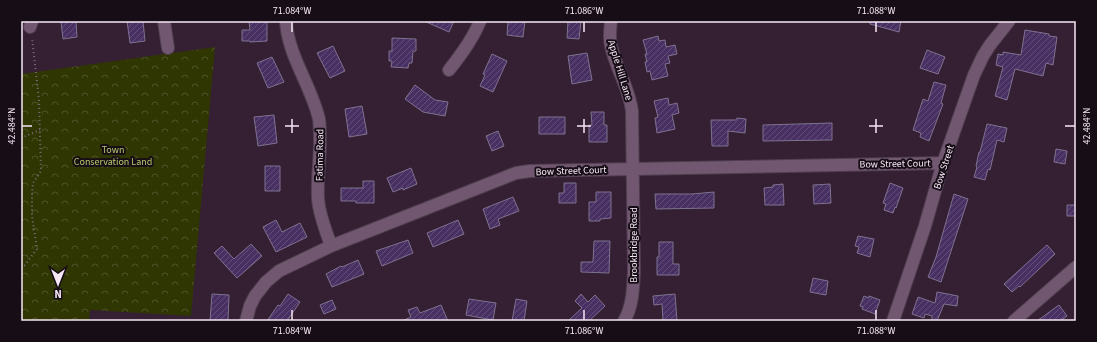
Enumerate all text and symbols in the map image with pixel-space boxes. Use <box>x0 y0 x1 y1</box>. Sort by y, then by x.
text: 71.084°W <box>273 4 311 18</box>
text: 71.086°W <box>565 4 603 18</box>
text: 71.088°W <box>857 4 895 18</box>
street label: Apple Hill Lane <box>604 38 636 102</box>
text: 42.484°N <box>5 107 19 145</box>
text: 42.484°N <box>1080 107 1094 145</box>
street label: Fatima Road <box>313 129 327 181</box>
park label: Town Conservation Land <box>74 143 152 169</box>
street label: Bow Street <box>930 143 958 191</box>
street label: Bow Street Court <box>859 156 931 172</box>
street label: Bow Street Court <box>535 163 607 179</box>
street label: Brookbridge Road <box>627 207 641 283</box>
north arrow <box>38 264 78 304</box>
text: N <box>54 286 62 301</box>
text: 71.084°W <box>273 324 311 338</box>
text: 71.086°W <box>565 324 603 338</box>
text: 71.088°W <box>857 324 895 338</box>

